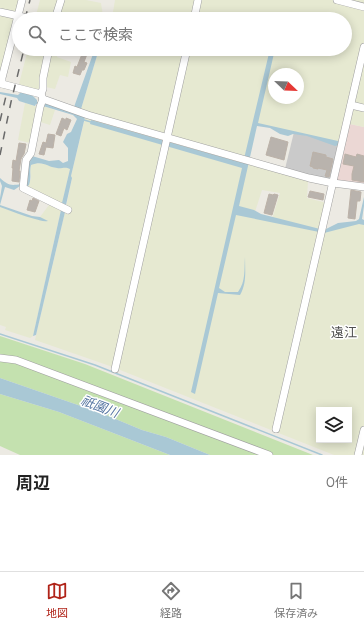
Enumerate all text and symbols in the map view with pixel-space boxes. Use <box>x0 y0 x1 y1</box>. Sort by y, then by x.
search box <box>12 12 352 56</box>
icon: search <box>26 23 48 45</box>
text: ここで検索 <box>58 25 133 45</box>
north arrow <box>268 68 304 104</box>
district label: 遠江 <box>331 324 357 341</box>
water label: 祇園川 <box>79 392 123 422</box>
map controls <box>316 407 352 443</box>
button: layers <box>316 407 352 443</box>
text: 周辺 <box>16 472 50 494</box>
text: 0件 <box>326 474 348 491</box>
tab: 地図 <box>46 580 68 620</box>
tab: 経路 <box>160 580 182 620</box>
tab: 保存済み <box>274 580 318 620</box>

